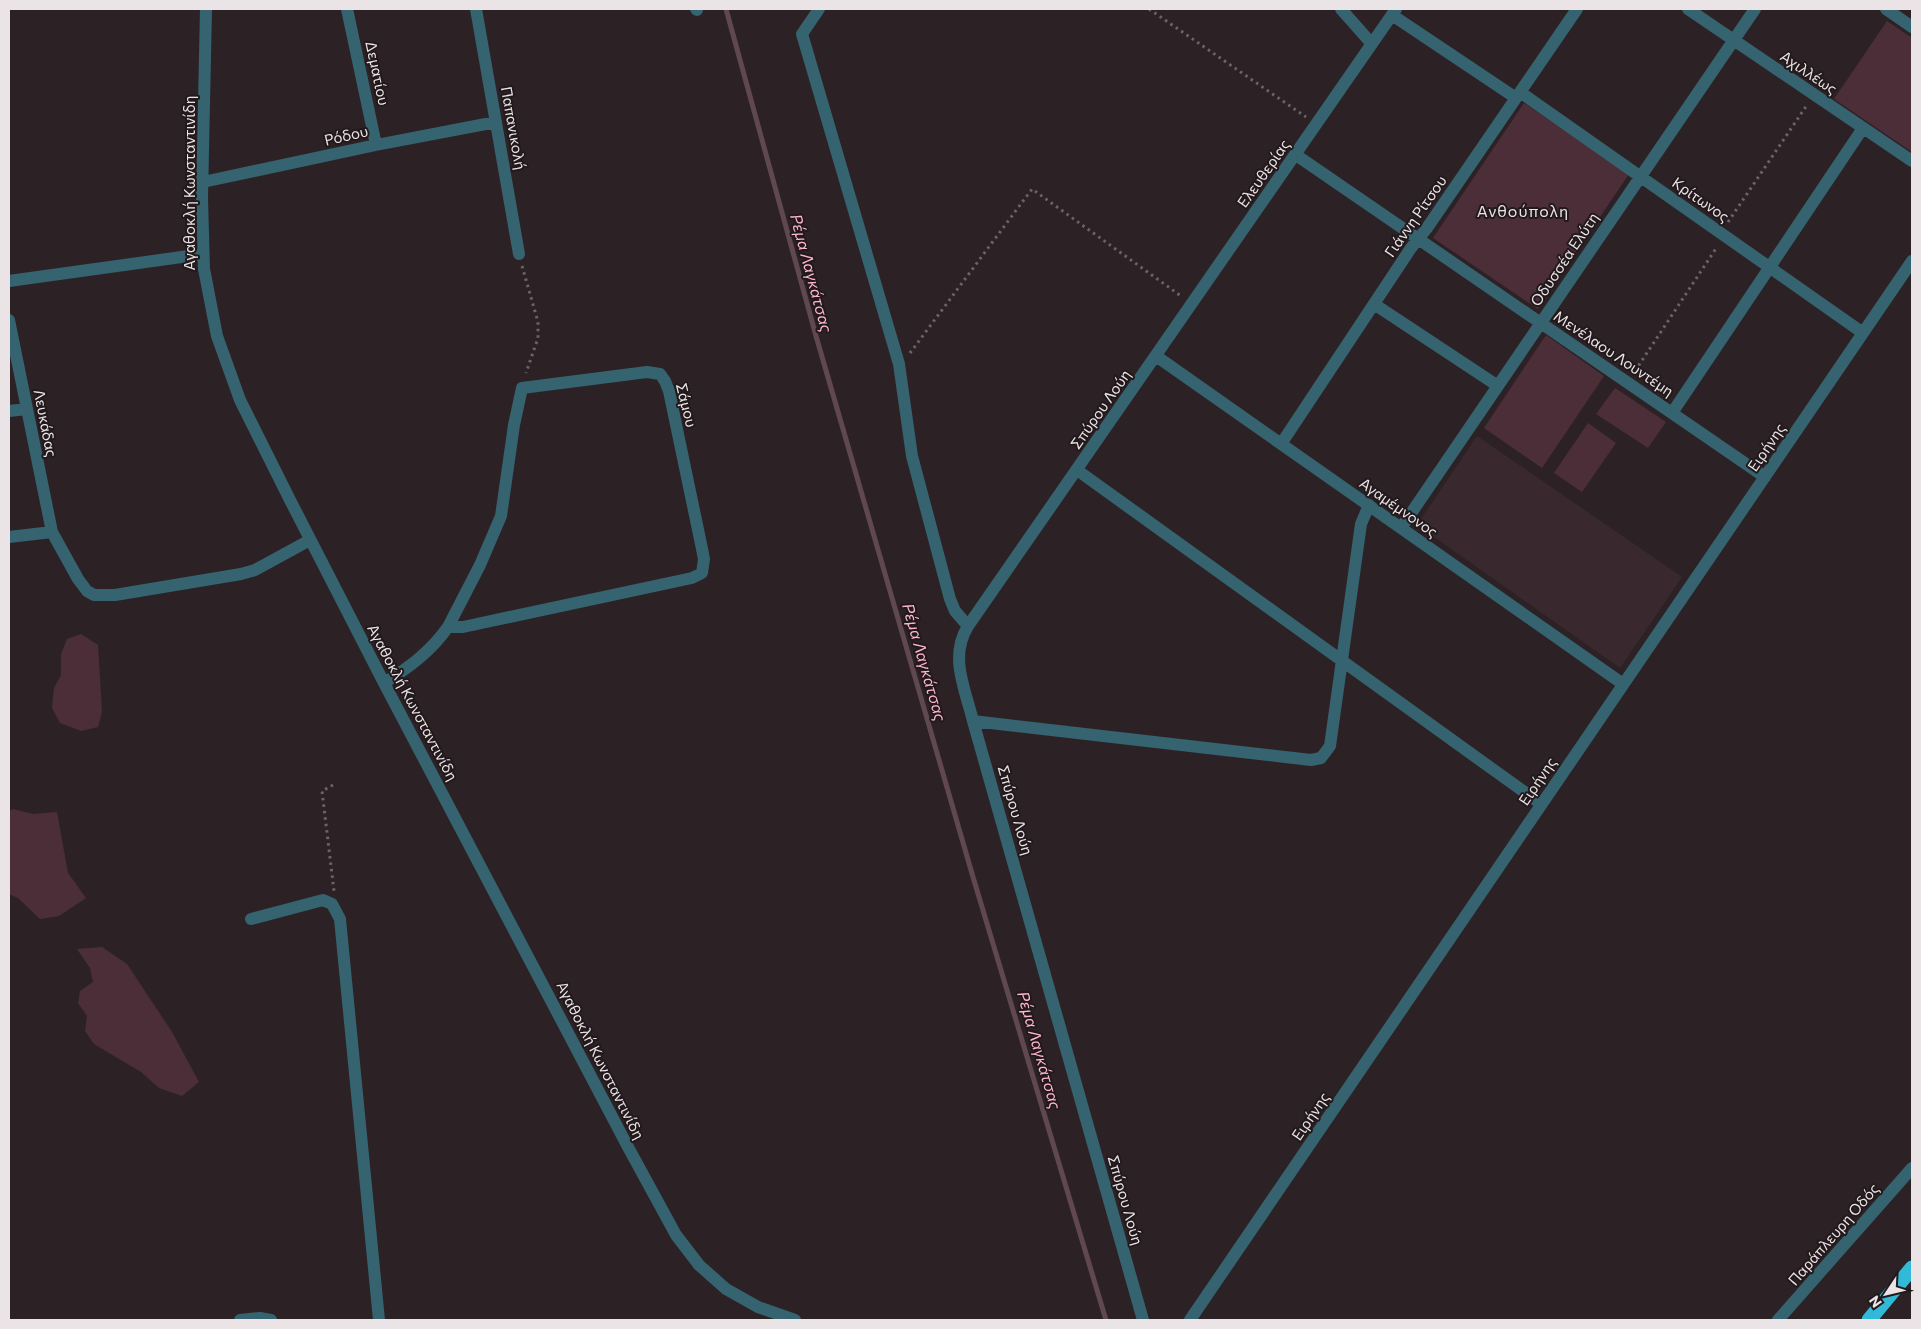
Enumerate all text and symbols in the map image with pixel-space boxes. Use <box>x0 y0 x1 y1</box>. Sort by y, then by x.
street label: Δεματίου <box>362 39 394 107</box>
street label: Αχιλλέως <box>1777 47 1841 97</box>
street label: Παπανικολή <box>498 85 530 171</box>
street label: Αγαθοκλή Κωνσταντινίδη <box>180 96 198 270</box>
street label: Ρόδου <box>322 121 370 149</box>
street label: Ελευθερίας <box>1233 136 1293 210</box>
street label: Γιάννη Ρίτσου <box>1380 172 1450 260</box>
street label: Κρίτωνος <box>1669 173 1733 225</box>
district label: Ανθούπολη <box>1477 201 1569 220</box>
street label: Οδυσσέα Ελύτη <box>1526 209 1602 309</box>
water label: Ρέμα Λαγκάτσας <box>787 212 837 334</box>
street label: Μενέλαου Λουντέμη <box>1551 306 1677 400</box>
street label: Σπύρου Λούη <box>1066 366 1134 452</box>
street label: Σάμου <box>673 381 701 429</box>
street label: Λευκάδας <box>31 388 61 458</box>
street label: Ειρήνης <box>1743 419 1789 475</box>
street label: Αγαμέμνονoς <box>1357 473 1441 541</box>
water label: Ρέμα Λαγκάτσας <box>899 601 951 723</box>
street label: Αγαθοκλή Κωνσταντινίδη <box>364 621 462 783</box>
street label: Ειρήνης <box>1514 753 1560 809</box>
street label: Σπύρου Λούη <box>995 763 1037 857</box>
street label: Αγαθοκλή Κωνσταντινίδη <box>553 978 649 1142</box>
water label: Ρέμα Λαγκάτσας <box>1014 989 1066 1111</box>
street label: Ειρήνης <box>1287 1088 1333 1144</box>
street label: Σπύρου Λούη <box>1105 1153 1147 1247</box>
street label: Παράπλευρη Οδός <box>1784 1179 1882 1289</box>
north arrow <box>1861 1269 1911 1319</box>
text: N <box>1865 1293 1885 1311</box>

